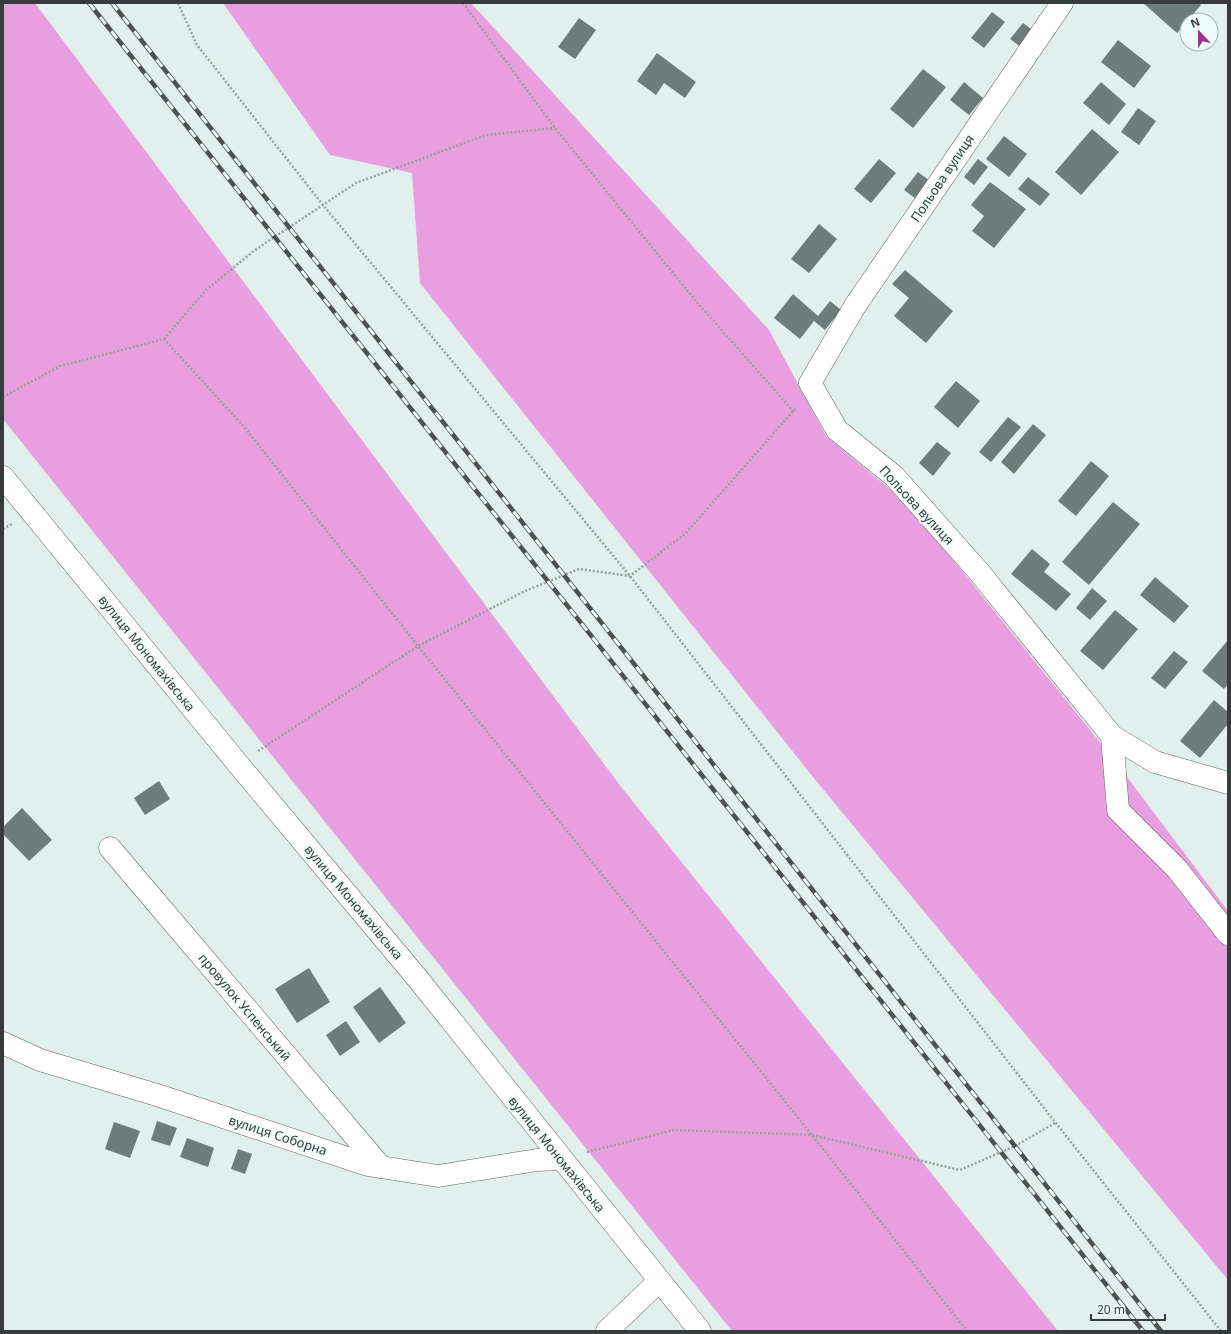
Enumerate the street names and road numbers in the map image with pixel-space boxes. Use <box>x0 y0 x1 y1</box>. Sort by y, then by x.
street label: Польова вулиця <box>906 131 978 225</box>
street label: Польова вулиця <box>876 462 958 548</box>
street label: вулиця Мономахівська <box>95 591 199 715</box>
street label: вулиця Мономахівська <box>301 841 407 963</box>
street label: провулок Успенський <box>195 949 295 1065</box>
street label: вулиця Мономахівська <box>505 1092 609 1216</box>
street label: вулиця Соборна <box>227 1111 329 1159</box>

